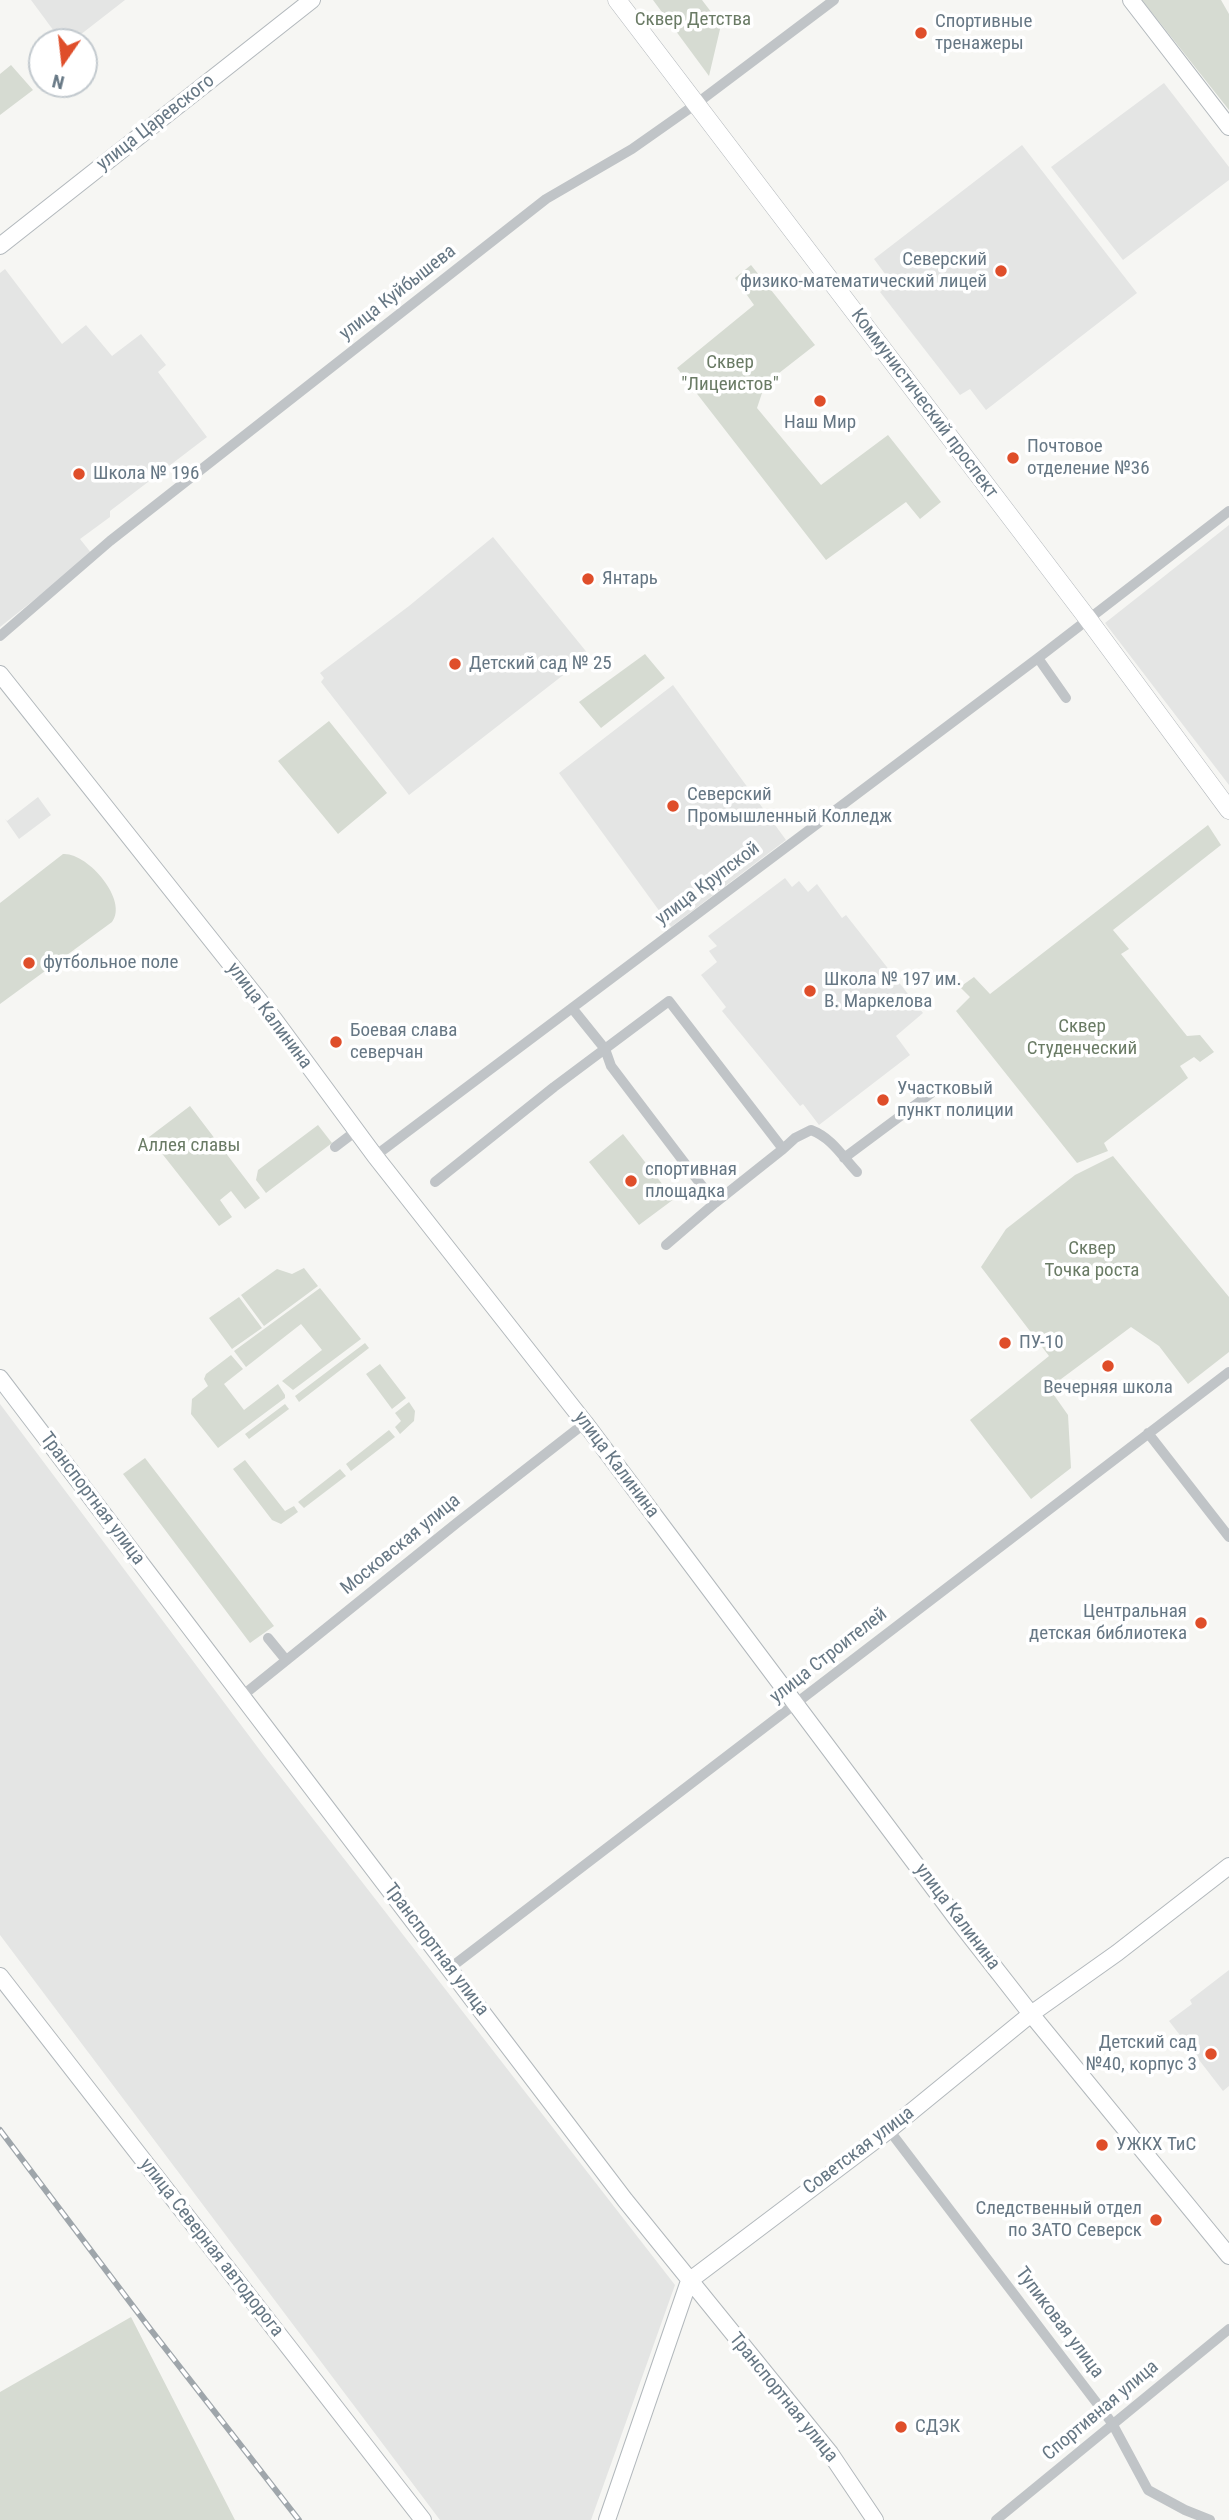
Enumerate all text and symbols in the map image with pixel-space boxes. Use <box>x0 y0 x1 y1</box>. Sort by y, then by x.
park label: Сквер Детства <box>635 9 751 31</box>
place label: Спортивные тренажеры <box>935 11 1032 55</box>
marker: Спортивные тренажеры <box>913 25 929 41</box>
north arrow <box>28 28 98 98</box>
text: N <box>50 69 67 94</box>
street label: улица Царевского <box>93 70 219 176</box>
street label: улица Куйбышева <box>335 241 461 345</box>
place label: Северский физико-математический лицей <box>740 249 987 293</box>
marker: Северский физико-математический лицей <box>993 263 1009 279</box>
street label: Коммунистический проспект <box>845 305 1003 503</box>
park label: Сквер "Лицеистов" <box>681 352 779 396</box>
marker: Наш Мир <box>812 393 828 409</box>
place label: Наш Мир <box>784 412 856 434</box>
place label: Почтовое отделение №36 <box>1027 436 1150 480</box>
marker: Почтовое отделение №36 <box>1005 450 1021 466</box>
place label: Школа № 196 <box>93 463 199 485</box>
marker: Школа № 196 <box>71 466 87 482</box>
place label: Янтарь <box>602 568 658 590</box>
marker: Янтарь <box>580 571 596 587</box>
place label: Детский сад № 25 <box>469 653 612 675</box>
marker: Детский сад № 25 <box>447 656 463 672</box>
place label: Северский Промышленный Колледж <box>687 784 892 828</box>
marker: Северский Промышленный Колледж <box>665 798 681 814</box>
street label: улица Крупской <box>651 837 765 931</box>
place label: футбольное поле <box>43 952 178 974</box>
marker: футбольное поле <box>21 955 37 971</box>
street label: улица Калинина <box>222 958 316 1074</box>
place label: Школа № 197 им. В. Маркелова <box>824 969 962 1013</box>
marker: Школа № 197 им. В. Маркелова <box>802 983 818 999</box>
park label: Сквер Студенческий <box>1027 1016 1137 1060</box>
place label: Боевая слава северчан <box>350 1020 457 1064</box>
marker: Боевая слава северчан <box>328 1034 344 1050</box>
place label: Участковый пункт полиции <box>897 1078 1014 1122</box>
marker: Участковый пункт полиции <box>875 1092 891 1108</box>
park label: Аллея славы <box>137 1135 241 1157</box>
place label: спортивная площадка <box>645 1159 737 1203</box>
marker: спортивная площадка <box>623 1173 639 1189</box>
park label: Сквер Точка роста <box>1045 1238 1139 1282</box>
place label: ПУ-10 <box>1019 1332 1064 1354</box>
marker: ПУ-10 <box>997 1335 1013 1351</box>
marker: Вечерняя школа <box>1100 1358 1116 1374</box>
place label: Вечерняя школа <box>1043 1377 1173 1399</box>
street label: улица Калинина <box>569 1407 663 1523</box>
street label: Транспортная улица <box>35 1428 149 1570</box>
street label: Московская улица <box>337 1490 465 1600</box>
place label: Центральная детская библиотека <box>1029 1601 1187 1645</box>
street label: улица Строителей <box>766 1603 892 1709</box>
marker: Центральная детская библиотека <box>1193 1615 1209 1631</box>
street label: улица Калинина <box>910 1859 1004 1975</box>
street label: Транспортная улица <box>379 1879 493 2021</box>
place label: Детский сад №40, корпус 3 <box>1085 2032 1197 2076</box>
marker: Детский сад №40, корпус 3 <box>1203 2046 1219 2062</box>
street label: Советская улица <box>799 2102 919 2200</box>
place label: УЖКХ ТиС <box>1116 2134 1196 2156</box>
marker: УЖКХ ТиС <box>1094 2137 1110 2153</box>
street label: улица Северная автодорога <box>134 2154 288 2342</box>
place label: Следственный отдел по ЗАТО Северск <box>975 2198 1142 2242</box>
marker: Следственный отдел по ЗАТО Северск <box>1148 2212 1164 2228</box>
street label: Тупиковая улица <box>1010 2263 1108 2383</box>
street label: Транспортная улица <box>724 2329 842 2467</box>
street label: Спортивная улица <box>1038 2356 1164 2466</box>
place label: СДЭК <box>915 2416 960 2438</box>
marker: СДЭК <box>893 2419 909 2435</box>

